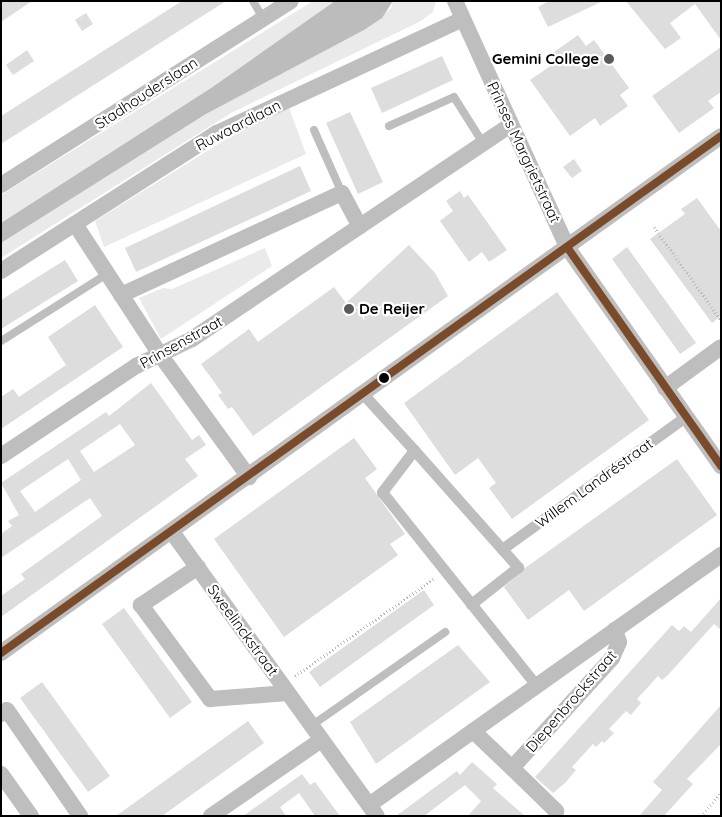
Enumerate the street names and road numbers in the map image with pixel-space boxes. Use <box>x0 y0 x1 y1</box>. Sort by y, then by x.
street label: Stadhouderslaan <box>91 53 201 133</box>
street label: Prinses Margrietstraat <box>483 79 565 225</box>
street label: Ruwaardlaan <box>192 96 284 154</box>
street label: Prinsenstraat <box>136 312 226 372</box>
street label: Willem Landréstraat <box>532 434 656 532</box>
street label: Sweelinckstraat <box>204 581 282 679</box>
street label: Diepenbrockstraat <box>522 646 620 756</box>

